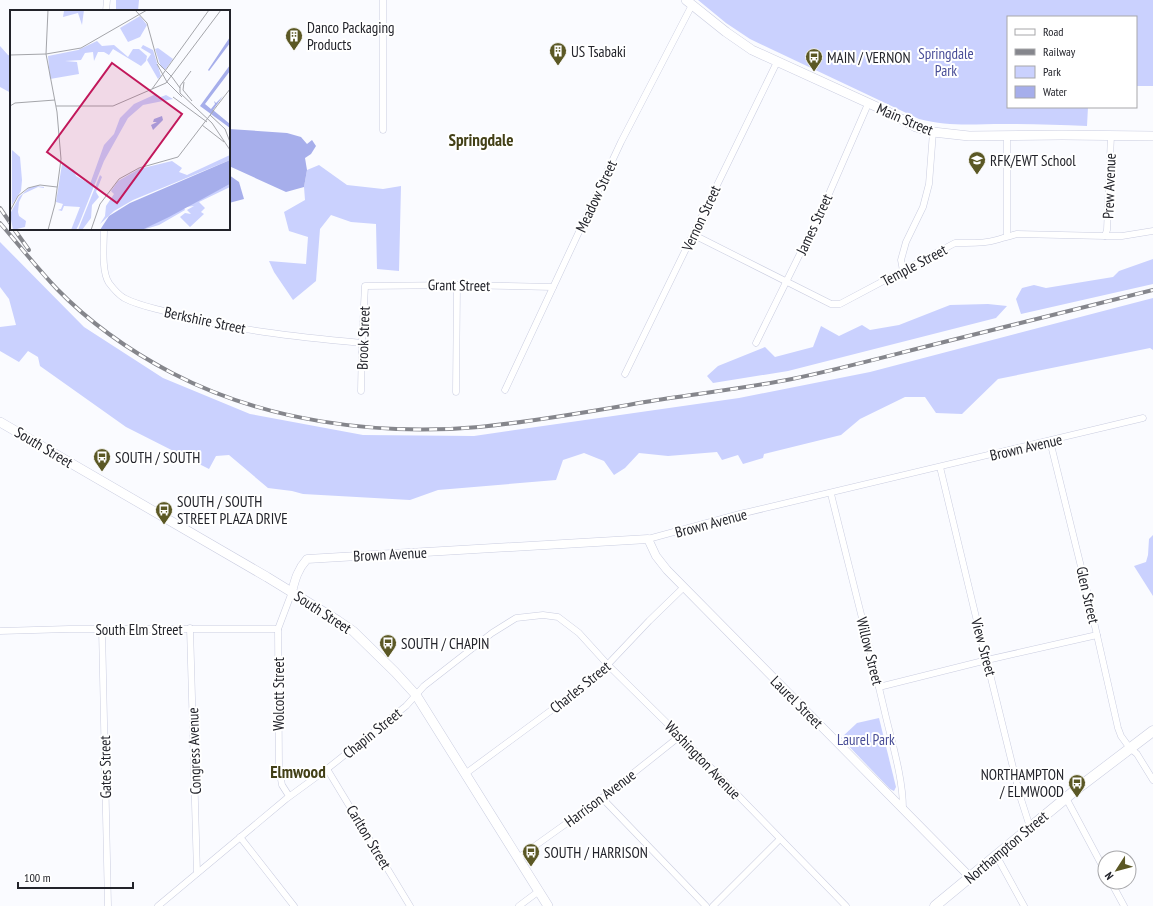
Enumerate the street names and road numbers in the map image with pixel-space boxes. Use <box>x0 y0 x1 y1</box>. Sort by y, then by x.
street label: Main Street <box>874 99 936 139</box>
street label: Prew Avenue <box>1098 153 1120 219</box>
street label: Meadow Street <box>571 157 621 235</box>
street label: Vernon Street <box>677 182 724 255</box>
street label: James Street <box>791 191 836 258</box>
street label: Temple Street <box>878 240 950 290</box>
street label: Grant Street <box>428 275 490 295</box>
street label: Berkshire Street <box>163 302 247 338</box>
street label: Brook Street <box>352 306 374 370</box>
street label: South Street <box>12 422 76 472</box>
street label: Brown Avenue <box>988 429 1064 465</box>
street label: Brown Avenue <box>673 504 749 542</box>
street label: Brown Avenue <box>353 543 427 565</box>
street label: Glen Street <box>1072 565 1104 625</box>
street label: South Street <box>291 587 355 637</box>
street label: Willow Street <box>852 615 888 687</box>
street label: View Street <box>967 615 1001 678</box>
street label: South Elm Street <box>95 620 183 639</box>
street label: Wolcott Street <box>269 657 288 731</box>
street label: Charles Street <box>546 657 614 717</box>
street label: Laurel Street <box>767 672 827 732</box>
street label: Chapin Street <box>339 704 405 762</box>
street label: Congress Avenue <box>183 707 205 795</box>
street label: Washington Avenue <box>661 717 745 803</box>
street label: Gates Street <box>95 735 115 799</box>
street label: Harrison Avenue <box>561 765 639 831</box>
street label: Carlton Street <box>342 801 396 873</box>
street label: Northampton Street <box>960 807 1052 887</box>

